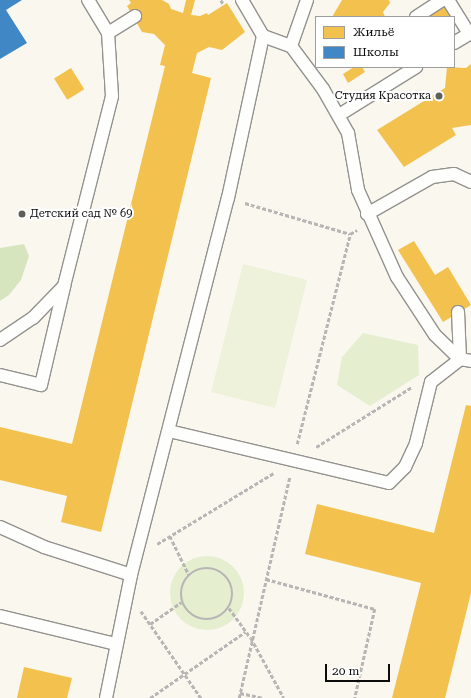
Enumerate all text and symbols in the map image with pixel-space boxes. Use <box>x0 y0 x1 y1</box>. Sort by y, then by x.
legend <box>315 16 455 68</box>
text: Жильё <box>353 25 394 39</box>
text: Школы <box>353 45 399 59</box>
place label: Студия Красотка <box>335 89 431 103</box>
marker: Студия Красотка <box>434 91 444 101</box>
place label: Детский сад № 69 <box>30 207 132 221</box>
marker: Детский сад № 69 <box>17 209 27 219</box>
scale bar <box>327 656 392 682</box>
text: 20 m <box>332 664 359 678</box>

